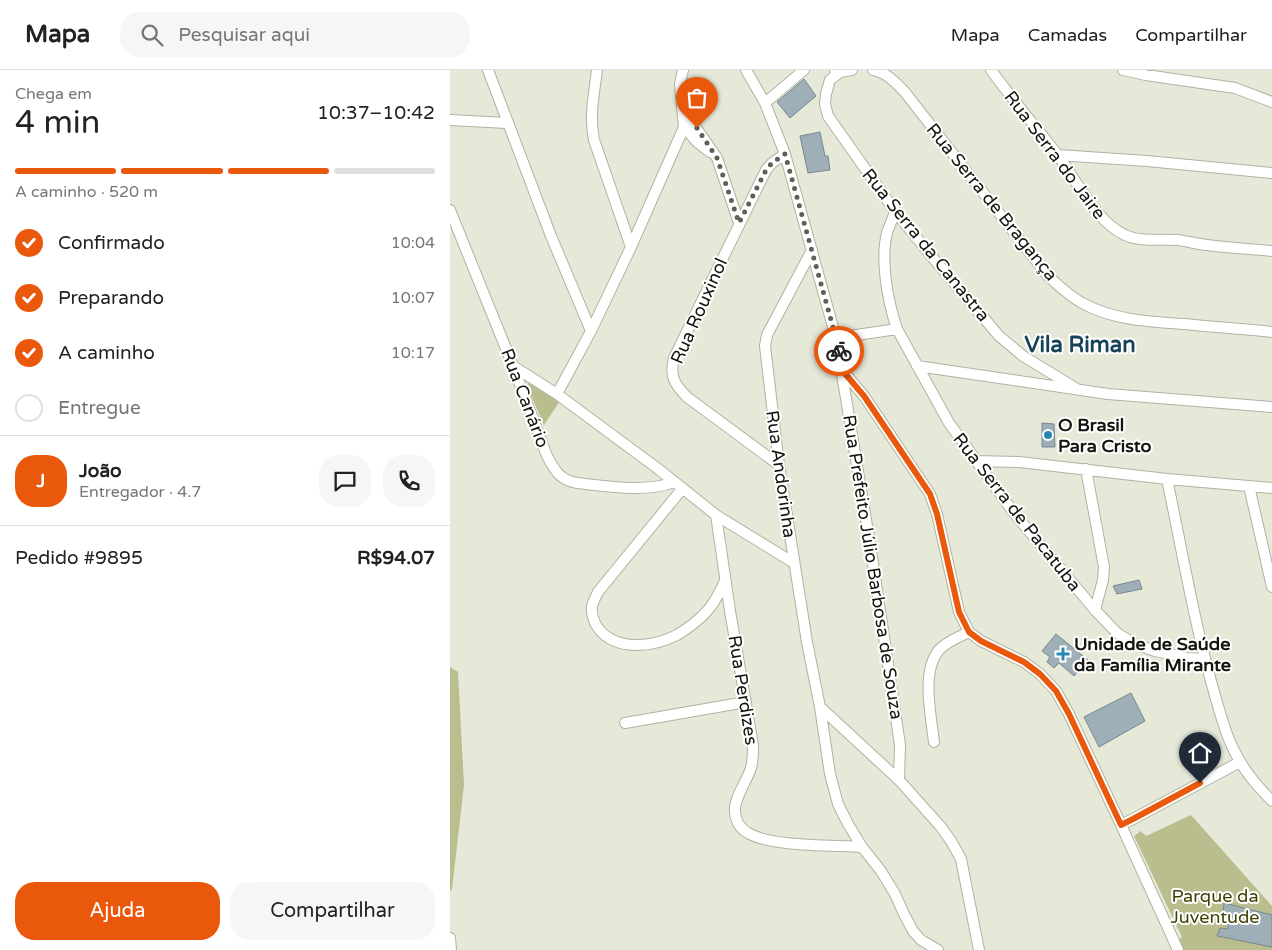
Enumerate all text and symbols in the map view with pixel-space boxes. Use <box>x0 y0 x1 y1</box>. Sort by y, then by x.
search box <box>120 12 470 57</box>
text: Mapa <box>25 20 90 49</box>
icon: search <box>138 21 166 49</box>
text: Pesquisar aqui <box>178 24 310 46</box>
text: Mapa <box>951 24 1000 46</box>
text: Camadas <box>1028 24 1107 46</box>
text: Compartilhar <box>1135 24 1247 46</box>
pin <box>676 77 718 128</box>
text: Chega em <box>15 84 92 104</box>
icon: bag <box>683 84 711 112</box>
street label: Rua Serra do Jaire <box>1000 86 1110 224</box>
text: 10:37–10:42 <box>317 102 435 124</box>
text: 4 min <box>15 104 100 142</box>
street label: Rua Serra de Bragança <box>922 119 1062 285</box>
street label: Rua Serra da Canastra <box>857 164 995 326</box>
text: A caminho · 520 m <box>15 182 158 202</box>
icon: check <box>15 229 43 257</box>
text: Confirmado <box>58 232 165 254</box>
text: 10:04 <box>391 233 435 253</box>
street label: Rua Rouxinol <box>666 255 732 367</box>
icon: check <box>15 284 43 312</box>
text: Preparando <box>58 287 164 309</box>
text: 10:07 <box>391 288 435 308</box>
courier <box>814 326 864 376</box>
district label: Vila Riman <box>1024 332 1136 358</box>
icon: bike <box>825 337 853 365</box>
icon: check <box>15 339 43 367</box>
text: A caminho <box>58 342 155 364</box>
text: 10:17 <box>391 343 435 363</box>
street label: Rua Canário <box>496 345 554 451</box>
text: Entregue <box>58 397 141 419</box>
street label: Rua Andorinha <box>761 409 801 539</box>
street label: Rua Prefeito Júlio Barbosa de Souza <box>838 413 908 721</box>
place label: O Brasil Para Cristo <box>1058 414 1152 457</box>
street label: Rua Serra de Pacatuba <box>948 428 1086 596</box>
marker: O Brasil Para Cristo <box>1042 429 1054 441</box>
button: chat <box>319 455 371 507</box>
button: phone <box>383 455 435 507</box>
text: João <box>79 460 122 482</box>
text: J <box>37 470 45 492</box>
text: Entregador · 4.7 <box>79 482 201 502</box>
text: Pedido #9895 <box>15 547 143 569</box>
text: R$94.07 <box>357 547 435 569</box>
place label: Unidade de Saúde da Família Mirante <box>1074 633 1231 676</box>
street label: Rua Perdizes <box>723 634 763 746</box>
marker: Unidade de Saúde da Família Mirante <box>1056 647 1070 661</box>
pin <box>1179 732 1221 783</box>
icon: home <box>1186 739 1214 767</box>
button: Ajuda <box>15 882 220 940</box>
button: Compartilhar <box>230 882 435 940</box>
park label: Parque da Juventude <box>1170 885 1260 928</box>

